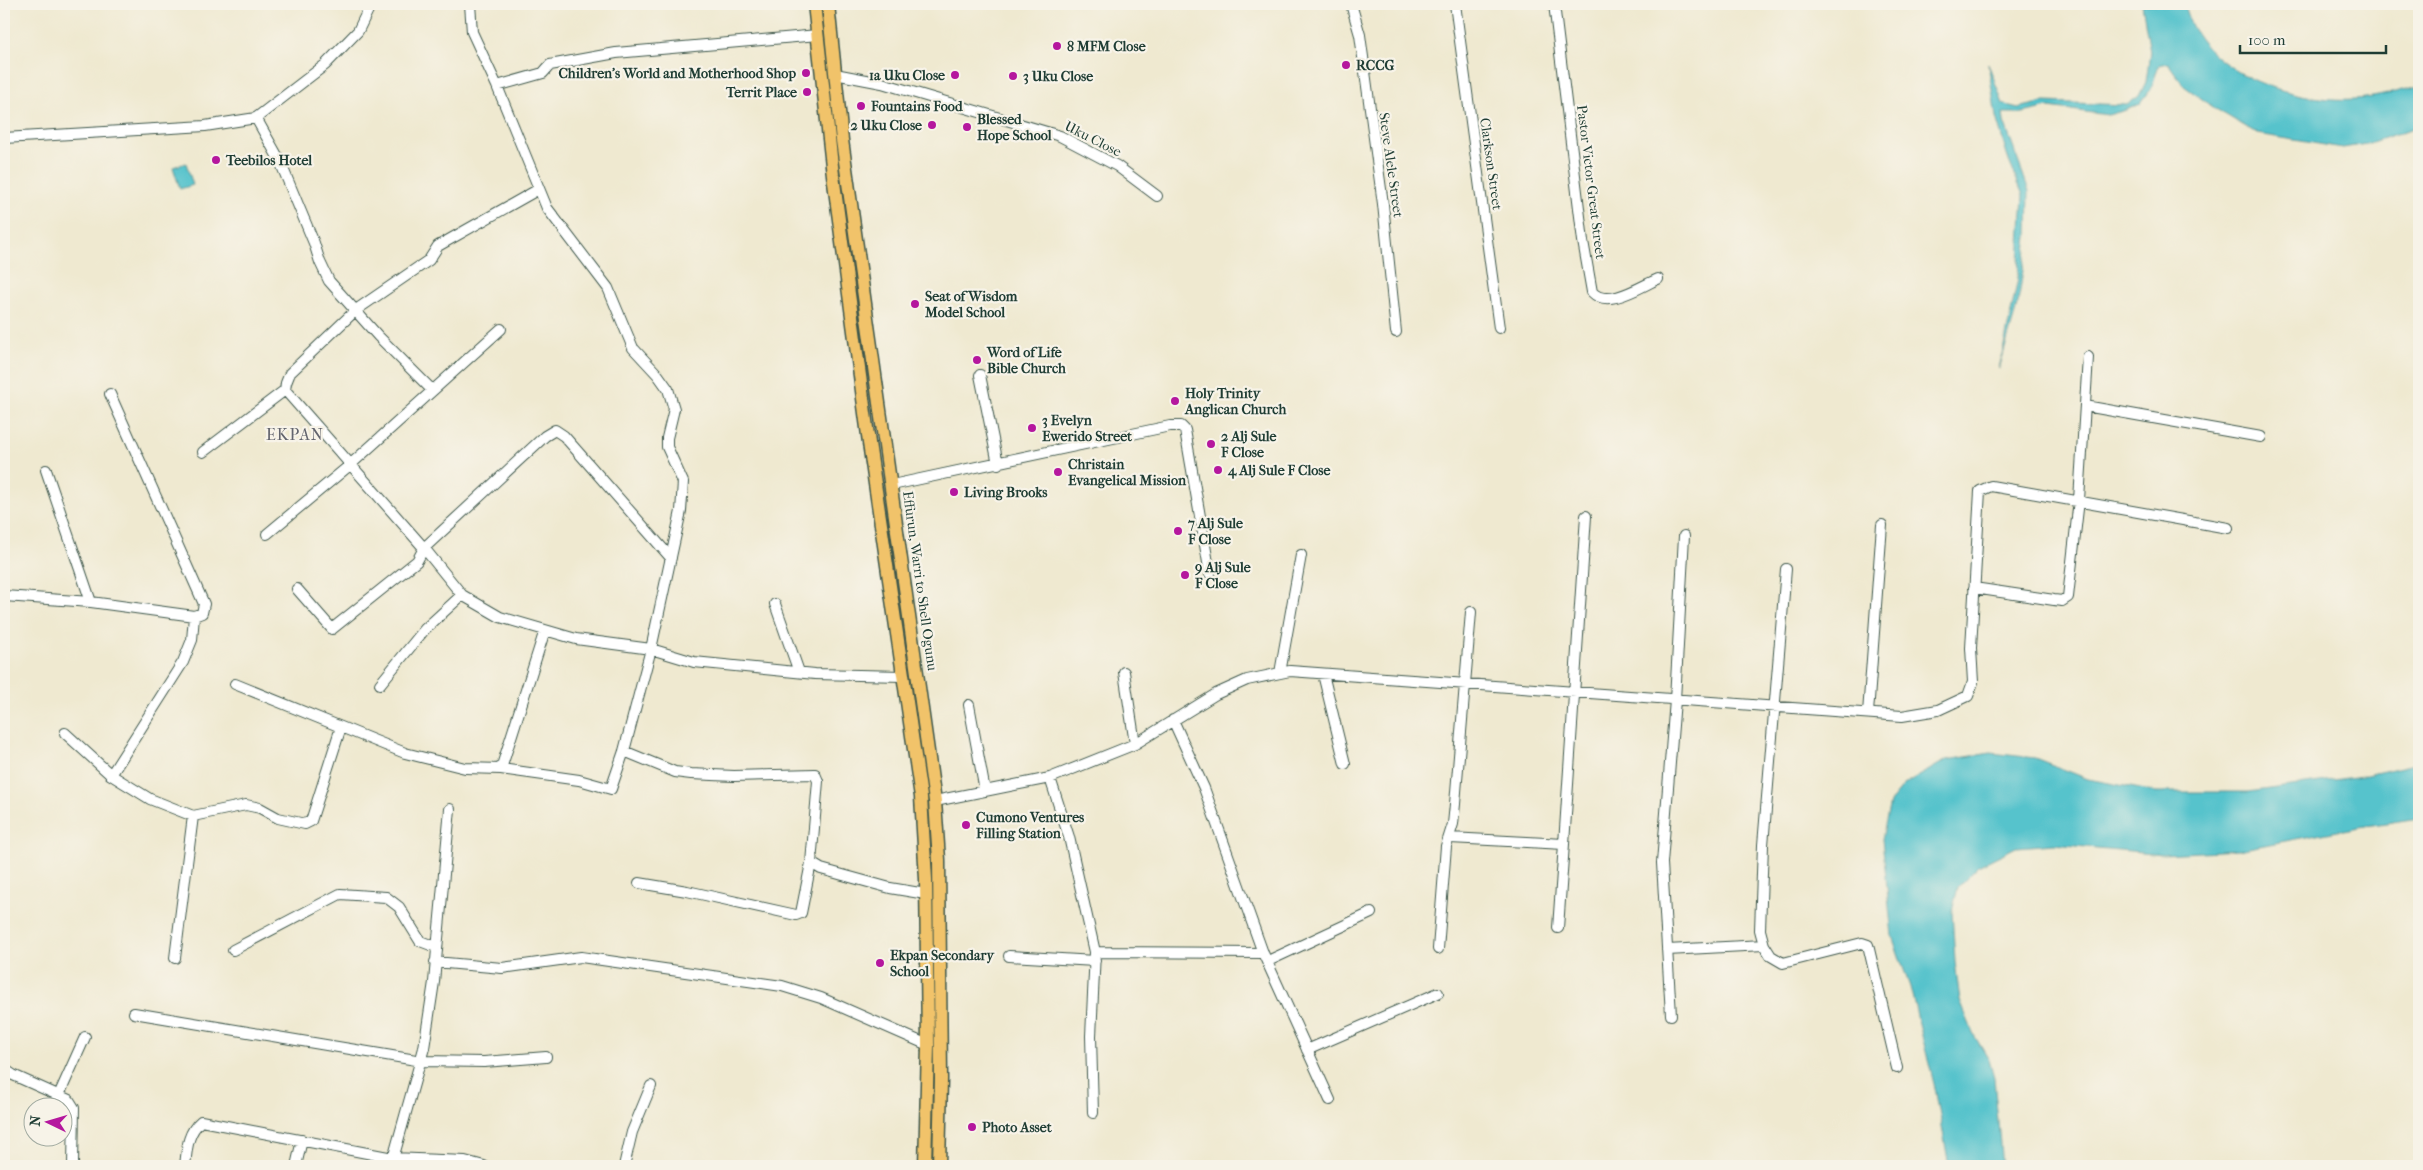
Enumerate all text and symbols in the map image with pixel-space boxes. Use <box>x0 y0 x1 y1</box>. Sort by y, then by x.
scale bar <box>2240 22 2387 54</box>
text: 100 m <box>2248 31 2286 49</box>
place label: 8 MFM Close <box>1067 38 1146 55</box>
marker: 8 MFM Close <box>1051 40 1063 52</box>
place label: RCCG <box>1356 57 1395 74</box>
marker: RCCG <box>1340 59 1352 71</box>
place label: Children's World and Motherhood Shop <box>558 65 796 82</box>
marker: Children's World and Motherhood Shop <box>800 67 812 79</box>
place label: 1a Uku Close <box>869 67 945 84</box>
place label: 3 Uku Close <box>1023 68 1093 85</box>
marker: 1a Uku Close <box>949 69 961 81</box>
marker: 3 Uku Close <box>1007 70 1019 82</box>
place label: Territ Place <box>725 84 797 101</box>
marker: Territ Place <box>801 86 813 98</box>
place label: Fountains Food <box>870 98 964 115</box>
marker: Fountains Food <box>855 100 867 112</box>
street label: Pastor Victor Great Street <box>1573 104 1609 260</box>
place label: Blessed Hope School <box>977 111 1052 144</box>
street label: Steve Alele Street <box>1375 111 1407 219</box>
place label: 2 Uku Close <box>850 117 922 134</box>
street label: Uku Close <box>1062 117 1124 161</box>
street label: Clarkson Street <box>1476 117 1506 211</box>
marker: 2 Uku Close <box>926 119 938 131</box>
marker: Blessed Hope School <box>961 121 973 133</box>
place label: Teebilos Hotel <box>225 152 312 169</box>
marker: Teebilos Hotel <box>210 154 222 166</box>
place label: Seat of Wisdom Model School <box>924 288 1018 321</box>
marker: Seat of Wisdom Model School <box>909 298 921 310</box>
place label: Word of Life Bible Church <box>986 344 1067 377</box>
marker: Word of Life Bible Church <box>971 354 983 366</box>
place label: Holy Trinity Anglican Church <box>1184 385 1287 418</box>
marker: Holy Trinity Anglican Church <box>1169 395 1181 407</box>
place label: 3 Evelyn Ewerido Street <box>1042 412 1133 445</box>
marker: 3 Evelyn Ewerido Street <box>1026 422 1038 434</box>
district label: EKPAN <box>266 425 324 444</box>
place label: 2 Alj Sule F Close <box>1220 428 1277 461</box>
marker: 2 Alj Sule F Close <box>1205 438 1217 450</box>
place label: Christain Evangelical Mission <box>1068 456 1187 489</box>
place label: 4 Alj Sule F Close <box>1227 462 1331 479</box>
marker: 4 Alj Sule F Close <box>1212 464 1224 476</box>
marker: Christain Evangelical Mission <box>1052 466 1064 478</box>
place label: Living Brooks <box>964 484 1048 501</box>
marker: Living Brooks <box>948 486 960 498</box>
street label: Effurun, Warri to Shell Ogunu <box>899 490 941 672</box>
place label: 7 Alj Sule F Close <box>1187 515 1243 548</box>
marker: 7 Alj Sule F Close <box>1172 525 1184 537</box>
place label: 9 Alj Sule F Close <box>1194 559 1251 592</box>
marker: 9 Alj Sule F Close <box>1179 569 1191 581</box>
place label: Cumono Ventures Filling Station <box>975 809 1085 842</box>
marker: Cumono Ventures Filling Station <box>960 819 972 831</box>
place label: Ekpan Secondary School <box>890 947 995 980</box>
marker: Ekpan Secondary School <box>874 957 886 969</box>
north arrow <box>22 1098 72 1148</box>
text: N <box>27 1115 45 1127</box>
place label: Photo Asset <box>982 1119 1053 1136</box>
marker: Photo Asset <box>966 1121 978 1133</box>

